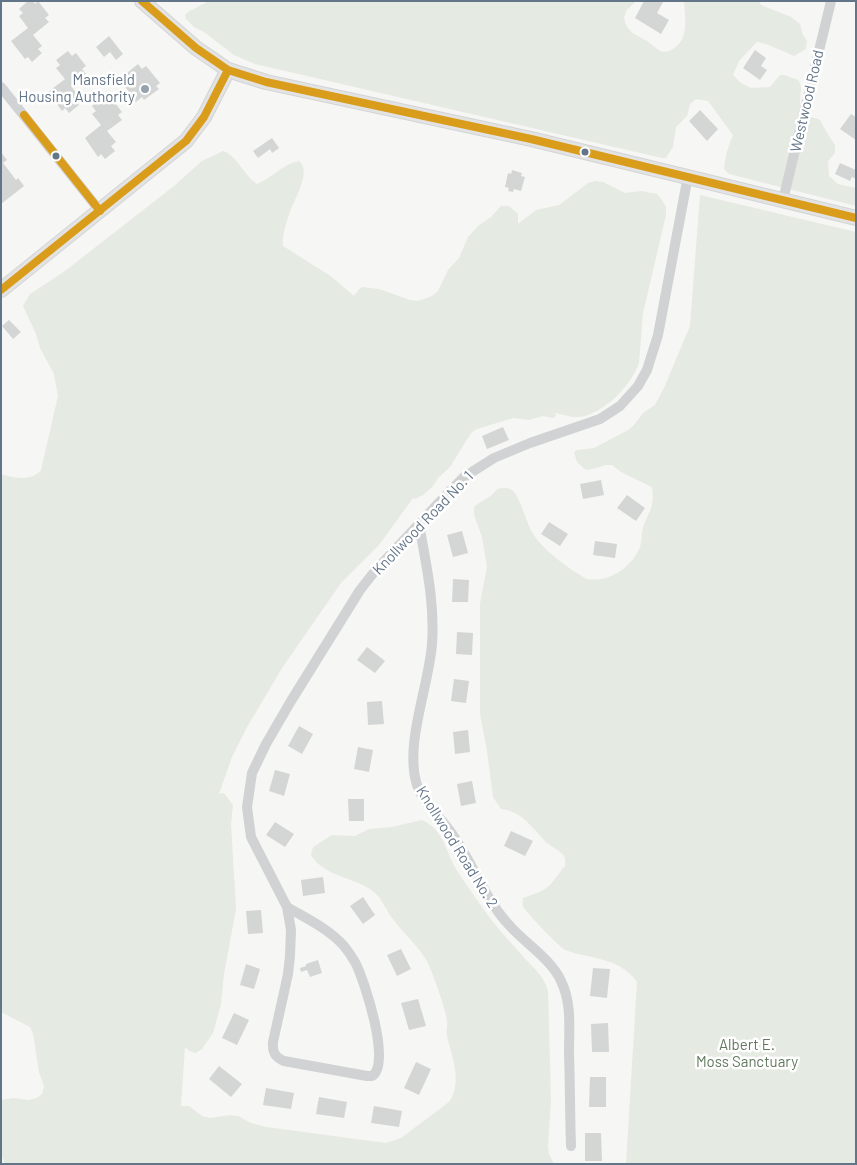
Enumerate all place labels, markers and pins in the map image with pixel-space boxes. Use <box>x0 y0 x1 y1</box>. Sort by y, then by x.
place label: Mansfield Housing Authority <box>18 71 135 106</box>
marker: Mansfield Housing Authority <box>139 83 151 95</box>
unlabelled marker <box>580 147 590 157</box>
unlabelled marker <box>51 151 61 161</box>

